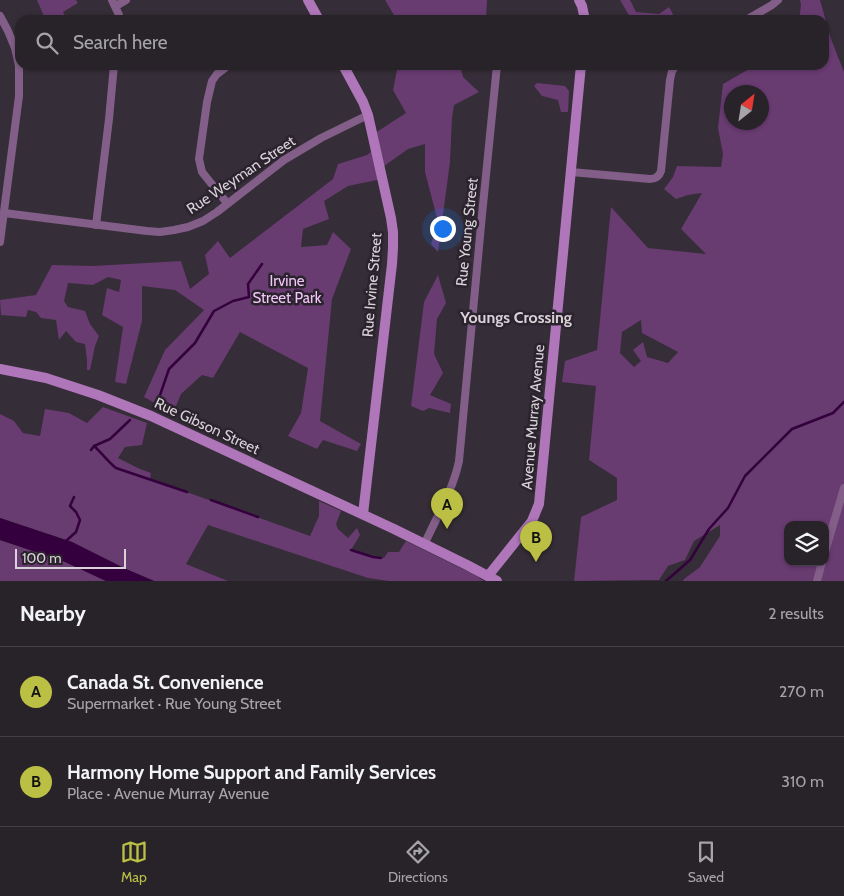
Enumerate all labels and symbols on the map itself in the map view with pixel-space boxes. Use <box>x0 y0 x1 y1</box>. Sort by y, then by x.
north arrow <box>724 85 769 130</box>
street label: Rue Weyman Street <box>183 132 299 218</box>
street label: Rue Young Street <box>452 177 482 287</box>
your location <box>430 216 456 242</box>
street label: Rue Irvine Street <box>358 232 386 338</box>
park label: Irvine Street Park <box>253 272 322 307</box>
district label: Youngs Crossing <box>459 308 572 327</box>
street label: Avenue Murray Avenue <box>518 343 548 490</box>
street label: Rue Gibson Street <box>152 394 262 458</box>
pin: A <box>431 488 463 529</box>
pin: B <box>520 521 552 562</box>
scale bar <box>15 546 126 569</box>

